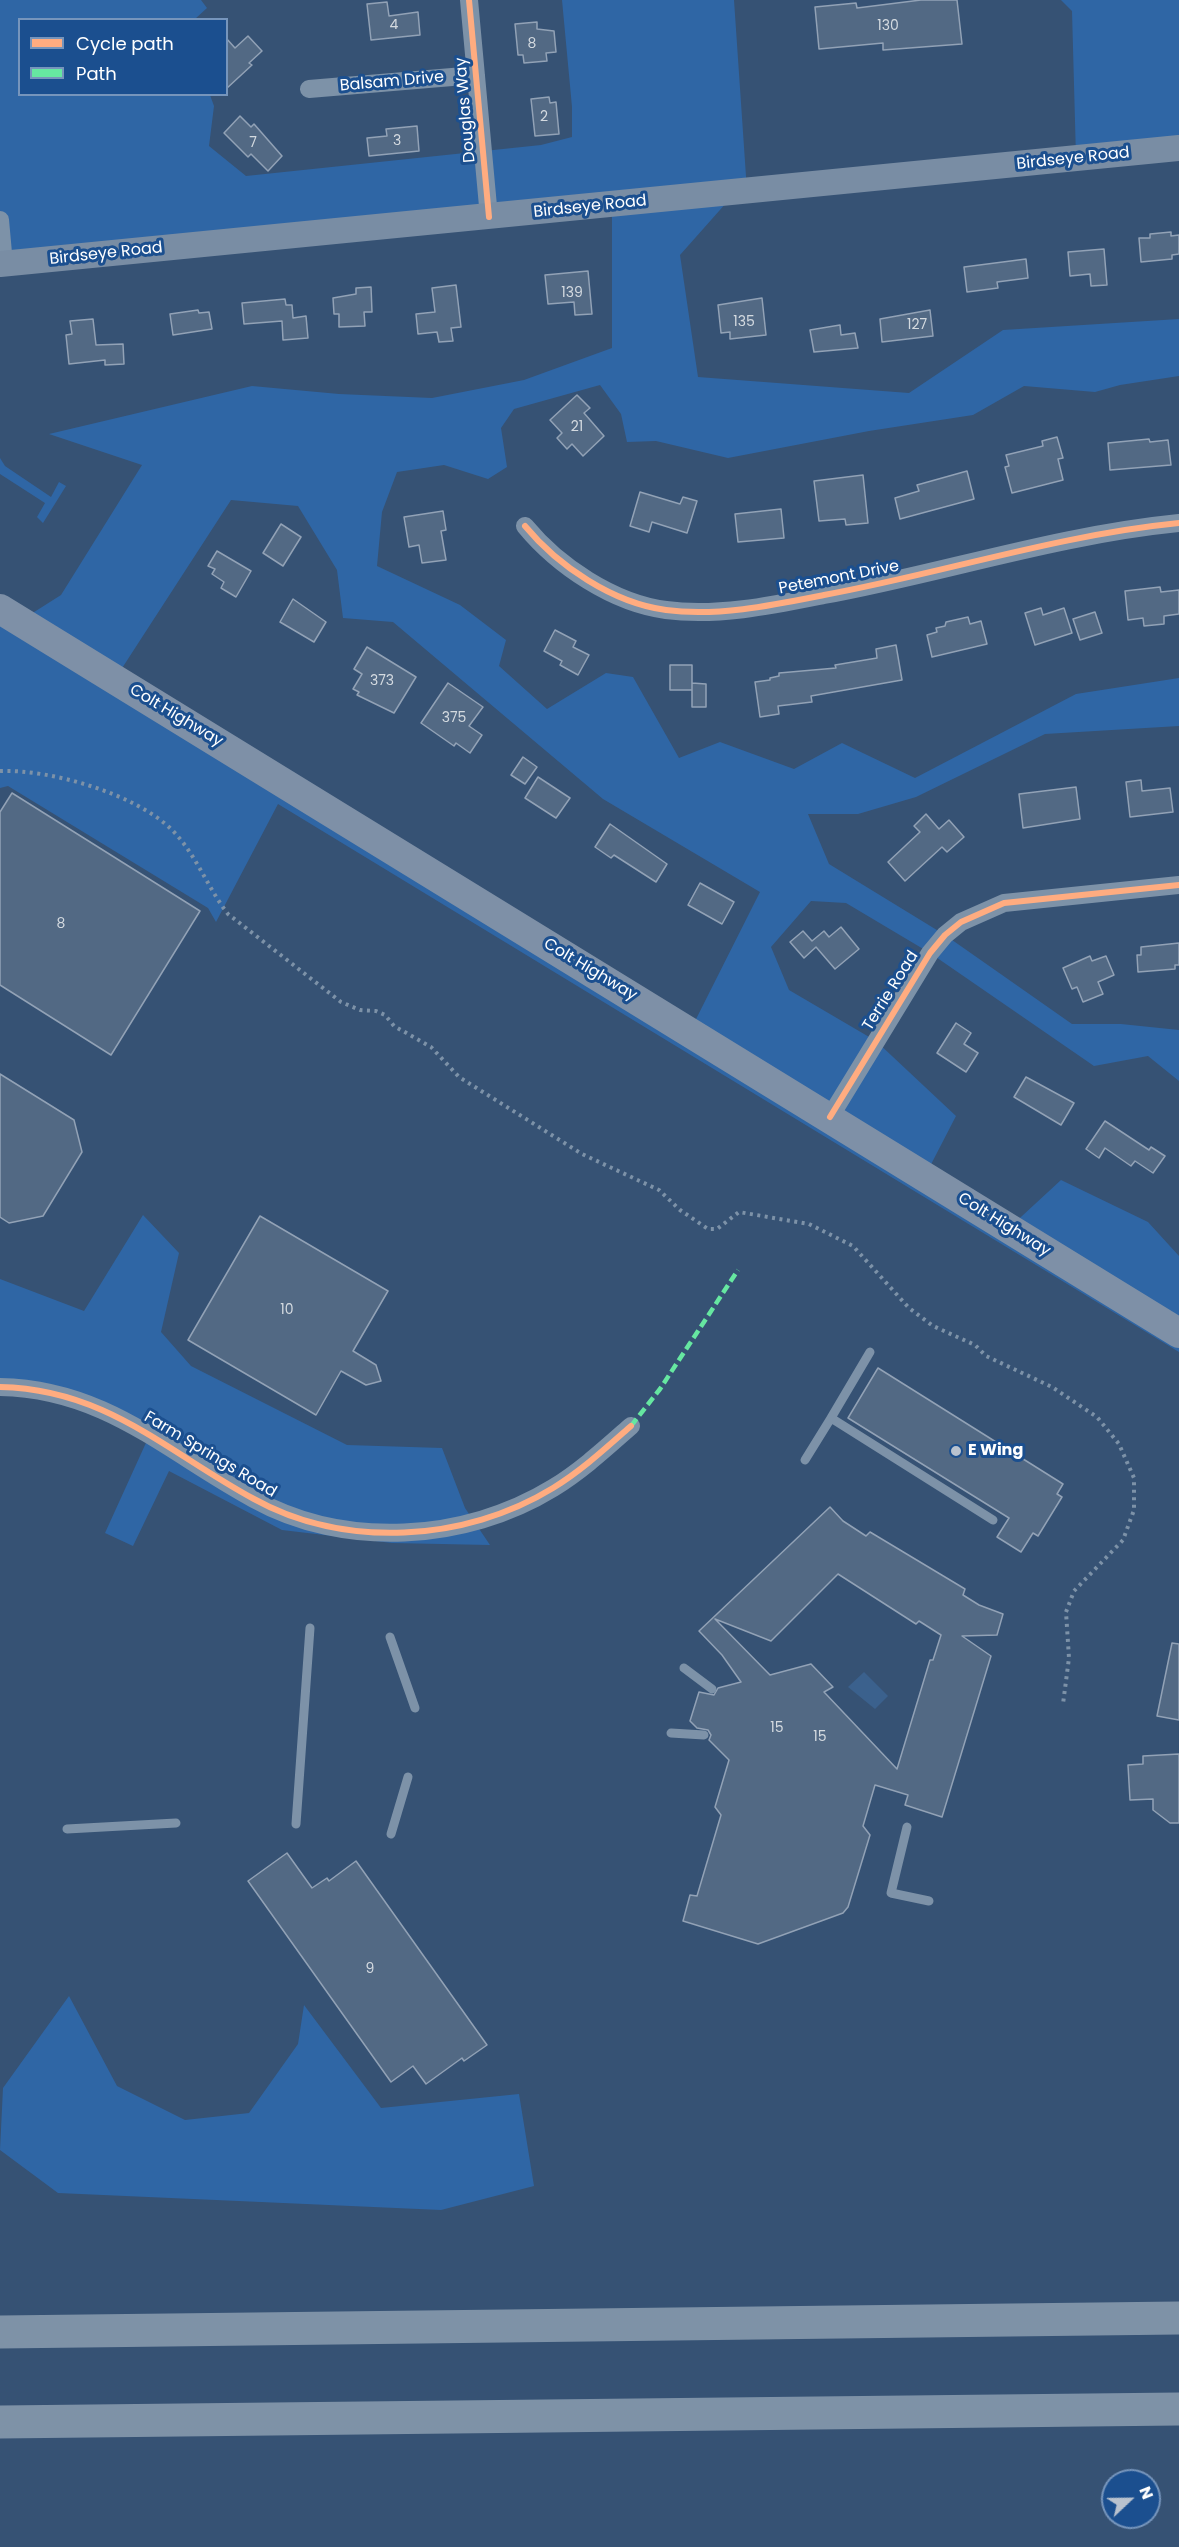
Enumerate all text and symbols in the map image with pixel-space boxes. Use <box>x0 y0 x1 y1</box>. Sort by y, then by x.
house number: 4 <box>390 17 398 33</box>
legend <box>18 18 228 96</box>
house number: 130 <box>877 18 899 34</box>
text: Cycle path <box>76 31 174 56</box>
house number: 8 <box>528 36 536 52</box>
street label: Douglas Way <box>452 57 480 163</box>
text: Path <box>76 61 117 86</box>
street label: Balsam Drive <box>339 68 445 96</box>
house number: 2 <box>540 109 548 125</box>
house number: 3 <box>393 133 401 149</box>
house number: 7 <box>249 135 257 151</box>
street label: Birdseye Road <box>1016 144 1130 174</box>
street label: Birdseye Road <box>533 192 647 222</box>
street label: Birdseye Road <box>49 239 163 269</box>
house number: 139 <box>561 285 583 301</box>
house number: 135 <box>733 314 755 330</box>
house number: 127 <box>907 317 927 333</box>
house number: 21 <box>571 419 583 435</box>
street label: Petemont Drive <box>777 557 901 599</box>
house number: 373 <box>370 673 394 689</box>
street label: Colt Highway <box>126 681 226 751</box>
house number: 375 <box>442 710 466 726</box>
house number: 8 <box>57 916 65 932</box>
street label: Colt Highway <box>540 935 640 1005</box>
street label: Terrie Road <box>859 948 923 1034</box>
street label: Colt Highway <box>954 1189 1054 1261</box>
house number: 10 <box>280 1302 294 1318</box>
street label: Farm Springs Road <box>140 1408 280 1502</box>
place label: E Wing <box>968 1441 1023 1461</box>
marker: E Wing <box>949 1444 963 1458</box>
house number: 15 <box>770 1720 784 1736</box>
house number: 15 <box>813 1729 827 1745</box>
house number: 9 <box>366 1961 374 1977</box>
north arrow <box>1101 2469 1161 2529</box>
text: N <box>1133 2483 1159 2503</box>

